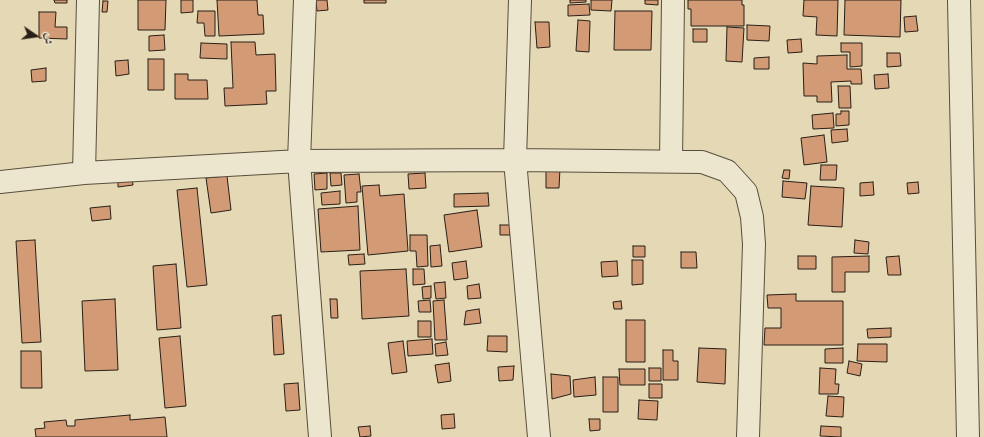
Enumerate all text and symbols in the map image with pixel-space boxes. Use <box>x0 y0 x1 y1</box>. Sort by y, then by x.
north arrow <box>16 16 56 56</box>
text: ش <box>40 32 57 46</box>

